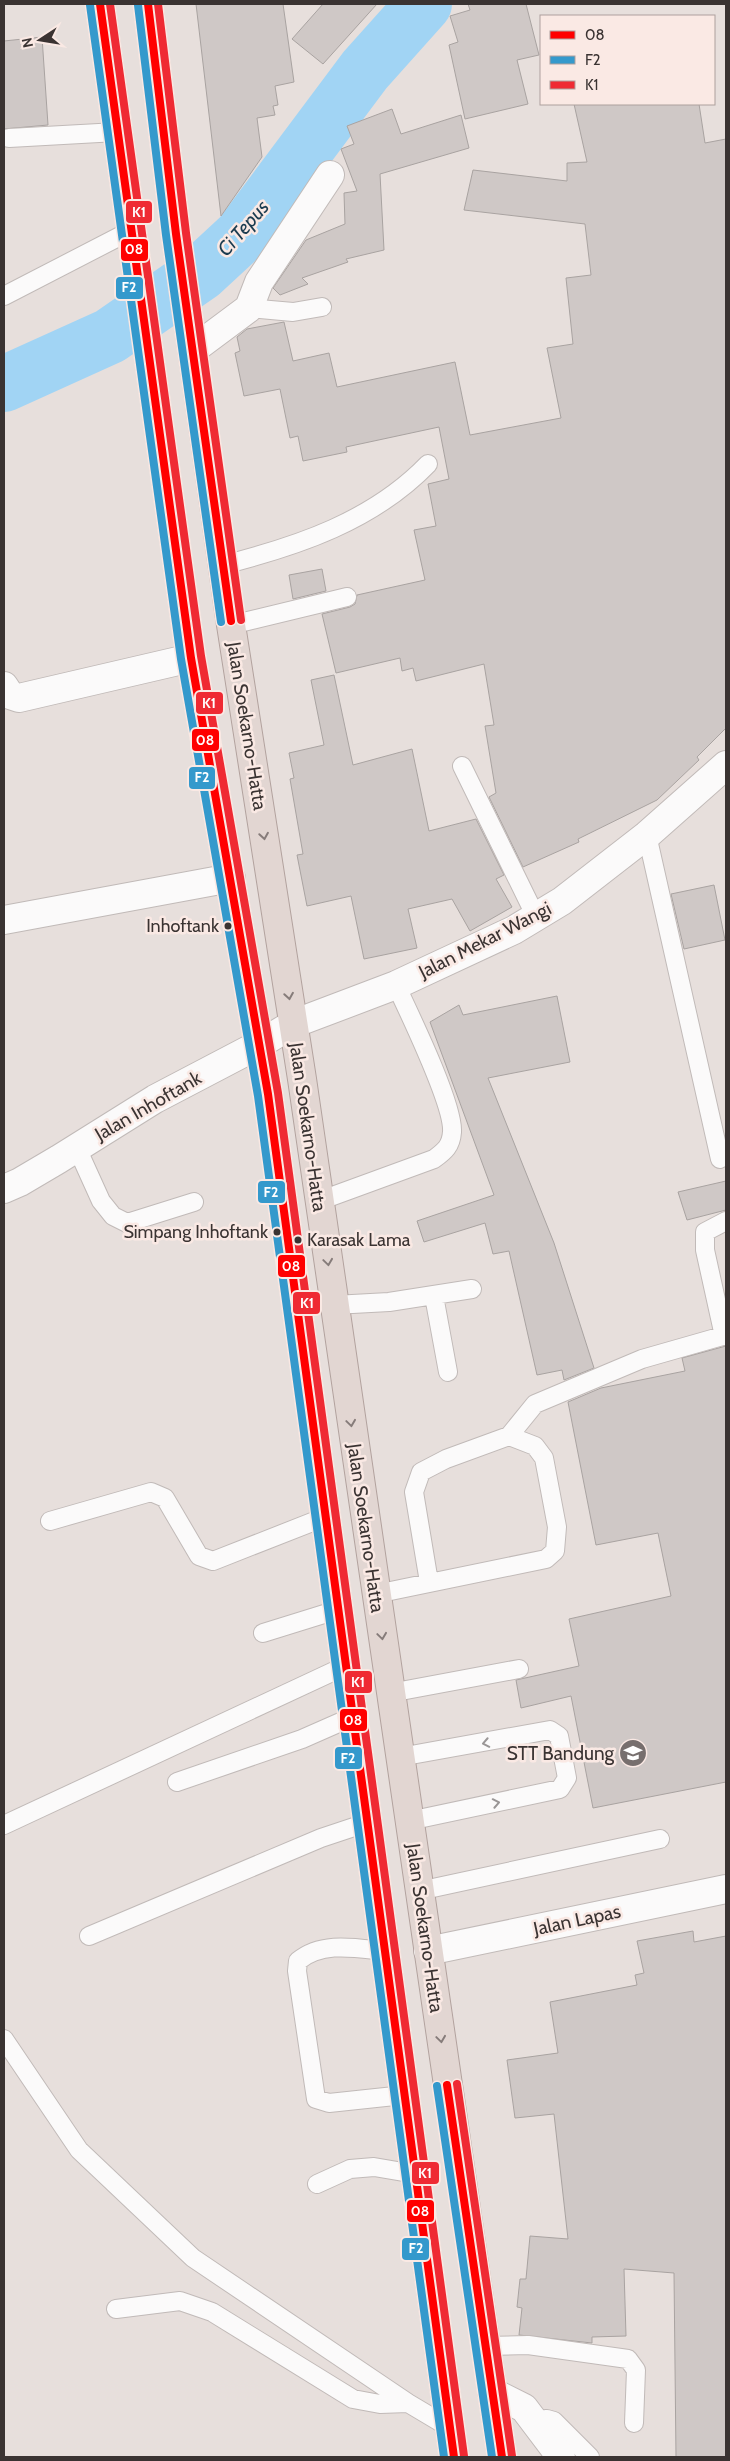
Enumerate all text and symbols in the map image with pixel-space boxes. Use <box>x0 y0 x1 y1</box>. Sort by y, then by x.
north arrow <box>15 15 65 65</box>
legend <box>540 15 715 105</box>
text: 08 <box>585 26 605 44</box>
text: N <box>17 36 37 49</box>
text: F2 <box>585 51 601 69</box>
text: K1 <box>585 76 598 94</box>
water label: Ci Tepus <box>212 195 274 261</box>
line badge: K1 <box>125 200 153 224</box>
text: K1 <box>132 203 146 221</box>
line badge: 08 <box>120 238 149 262</box>
text: 08 <box>125 240 143 258</box>
line badge: F2 <box>115 276 144 300</box>
text: F2 <box>122 278 136 296</box>
street label: Jalan Soekarno-Hatta <box>222 639 272 812</box>
line badge: K1 <box>195 691 224 715</box>
text: K1 <box>202 694 216 712</box>
line badge: 08 <box>191 728 220 752</box>
text: 08 <box>196 731 214 749</box>
line badge: F2 <box>188 766 216 790</box>
text: F2 <box>195 768 209 786</box>
one-way arrow <box>258 832 269 840</box>
street label: Jalan Mekar Wangi <box>414 897 555 984</box>
place label: Inhoftank <box>146 915 220 937</box>
marker: Inhoftank <box>223 921 233 931</box>
one-way arrow <box>283 993 294 1001</box>
street label: Jalan Soekarno-Hatta <box>285 1040 331 1213</box>
street label: Jalan Inhoftank <box>90 1066 206 1146</box>
line badge: F2 <box>257 1180 286 1204</box>
text: F2 <box>264 1183 278 1201</box>
place label: Simpang Inhoftank <box>123 1221 269 1243</box>
marker: Simpang Inhoftank <box>272 1227 282 1237</box>
place label: Karasak Lama <box>307 1229 411 1251</box>
marker: Karasak Lama <box>293 1235 303 1245</box>
line badge: 08 <box>277 1254 306 1278</box>
text: 08 <box>282 1257 300 1275</box>
one-way arrow <box>322 1258 332 1267</box>
line badge: K1 <box>292 1291 321 1315</box>
text: K1 <box>300 1294 314 1312</box>
one-way arrow <box>346 1419 356 1427</box>
street label: Jalan Soekarno-Hatta <box>343 1441 389 1614</box>
one-way arrow <box>376 1632 387 1640</box>
line badge: K1 <box>344 1670 373 1694</box>
text: K1 <box>351 1673 365 1691</box>
line badge: 08 <box>339 1708 368 1732</box>
text: 08 <box>344 1711 362 1729</box>
one-way arrow <box>481 1737 490 1747</box>
school or university icon: STT Bandung <box>618 1738 648 1768</box>
place label: STT Bandung <box>507 1742 615 1765</box>
line badge: F2 <box>334 1746 363 1770</box>
text: F2 <box>341 1749 355 1767</box>
one-way arrow <box>492 1799 501 1809</box>
street label: Jalan Soekarno-Hatta <box>402 1841 448 2014</box>
street label: Jalan Lapas <box>530 1900 623 1941</box>
one-way arrow <box>435 2036 446 2044</box>
line badge: K1 <box>411 2161 440 2185</box>
text: K1 <box>418 2164 432 2182</box>
line badge: 08 <box>406 2199 435 2223</box>
text: 08 <box>411 2202 429 2220</box>
line badge: F2 <box>401 2237 430 2261</box>
text: F2 <box>409 2239 423 2257</box>

